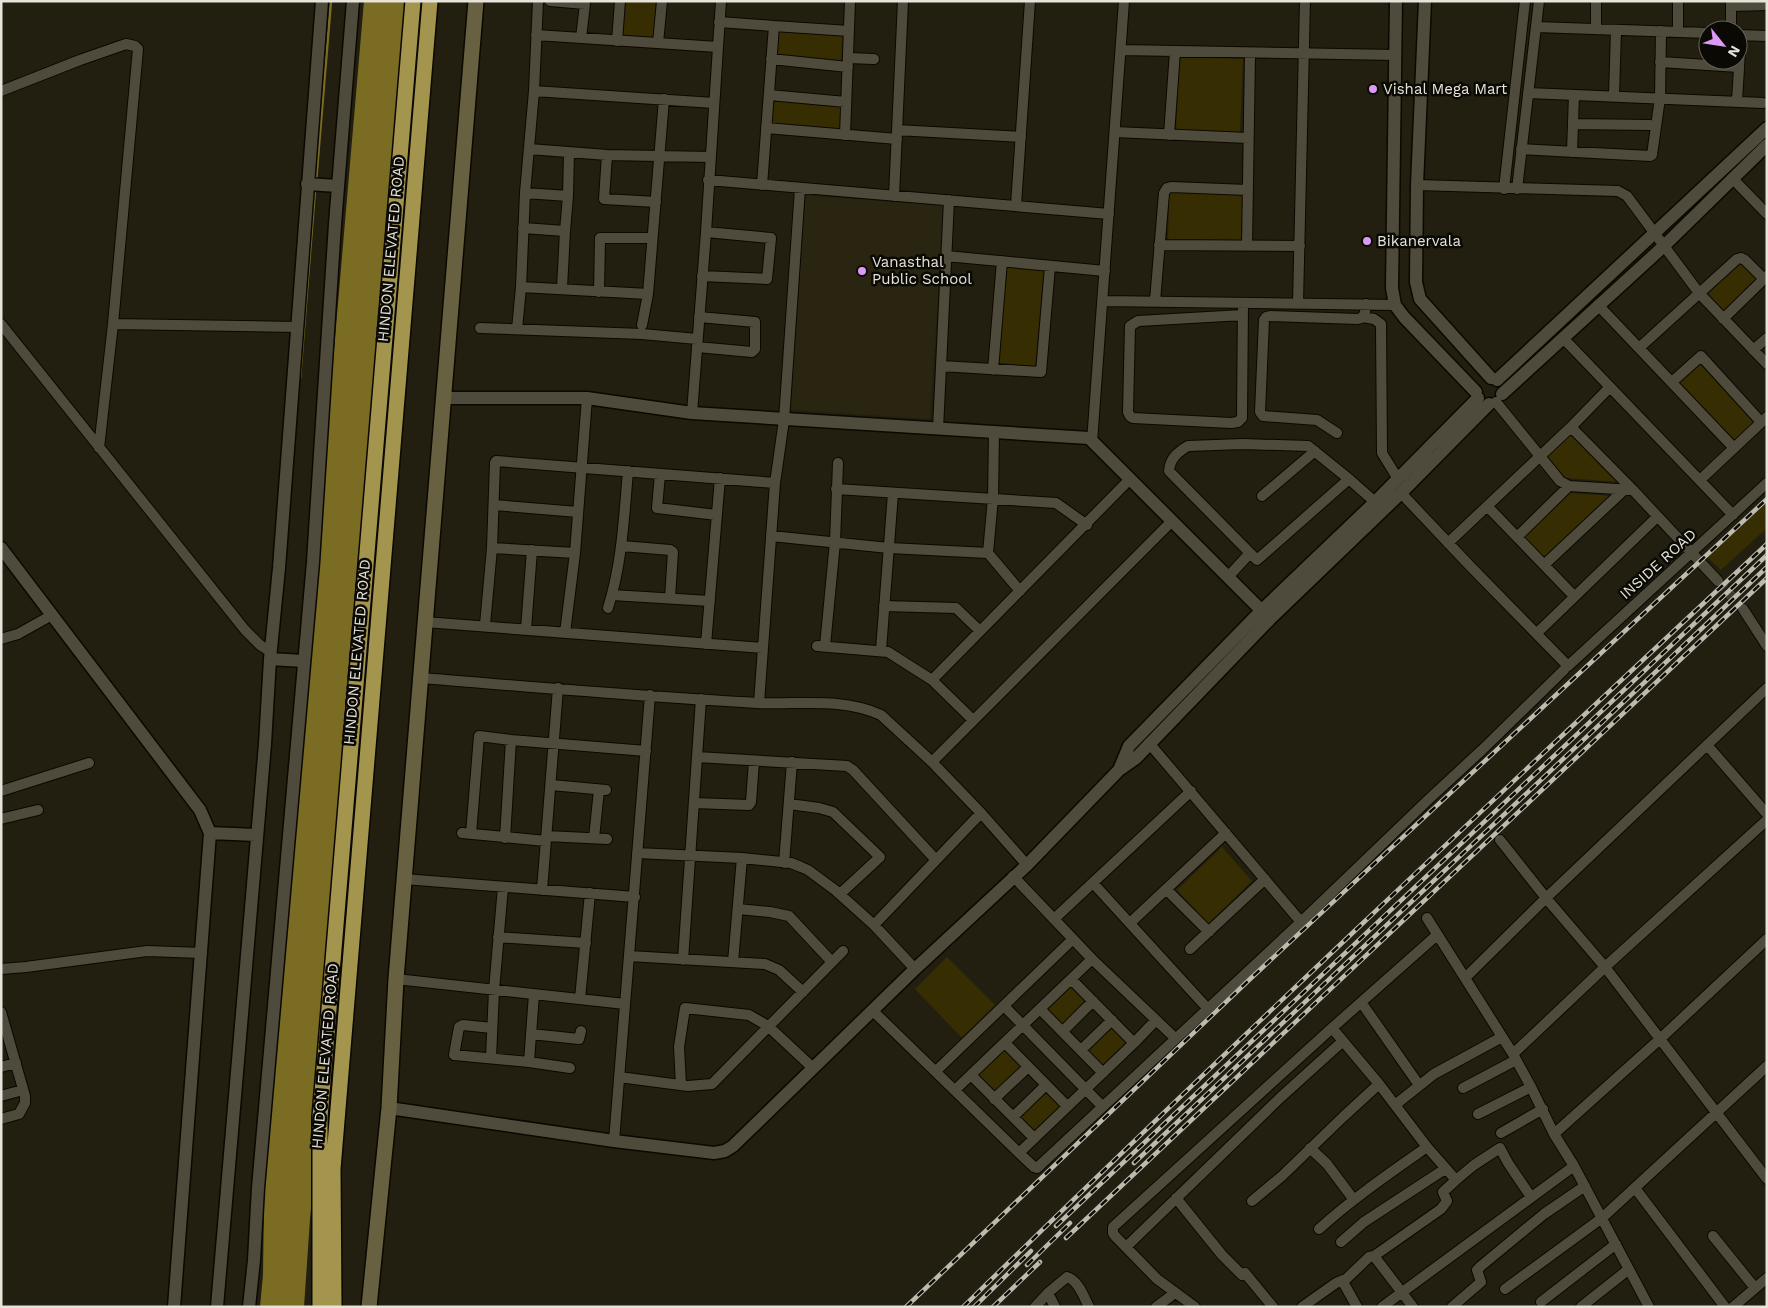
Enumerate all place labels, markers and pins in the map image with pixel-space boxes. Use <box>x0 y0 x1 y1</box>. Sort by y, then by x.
place label: Vishal Mega Mart <box>1383 80 1508 98</box>
marker: Vishal Mega Mart <box>1367 83 1379 95</box>
place label: Bikanervala <box>1377 232 1461 250</box>
marker: Bikanervala <box>1361 235 1373 247</box>
place label: Vanasthal Public School <box>872 253 972 288</box>
marker: Vanasthal Public School <box>856 265 868 277</box>

